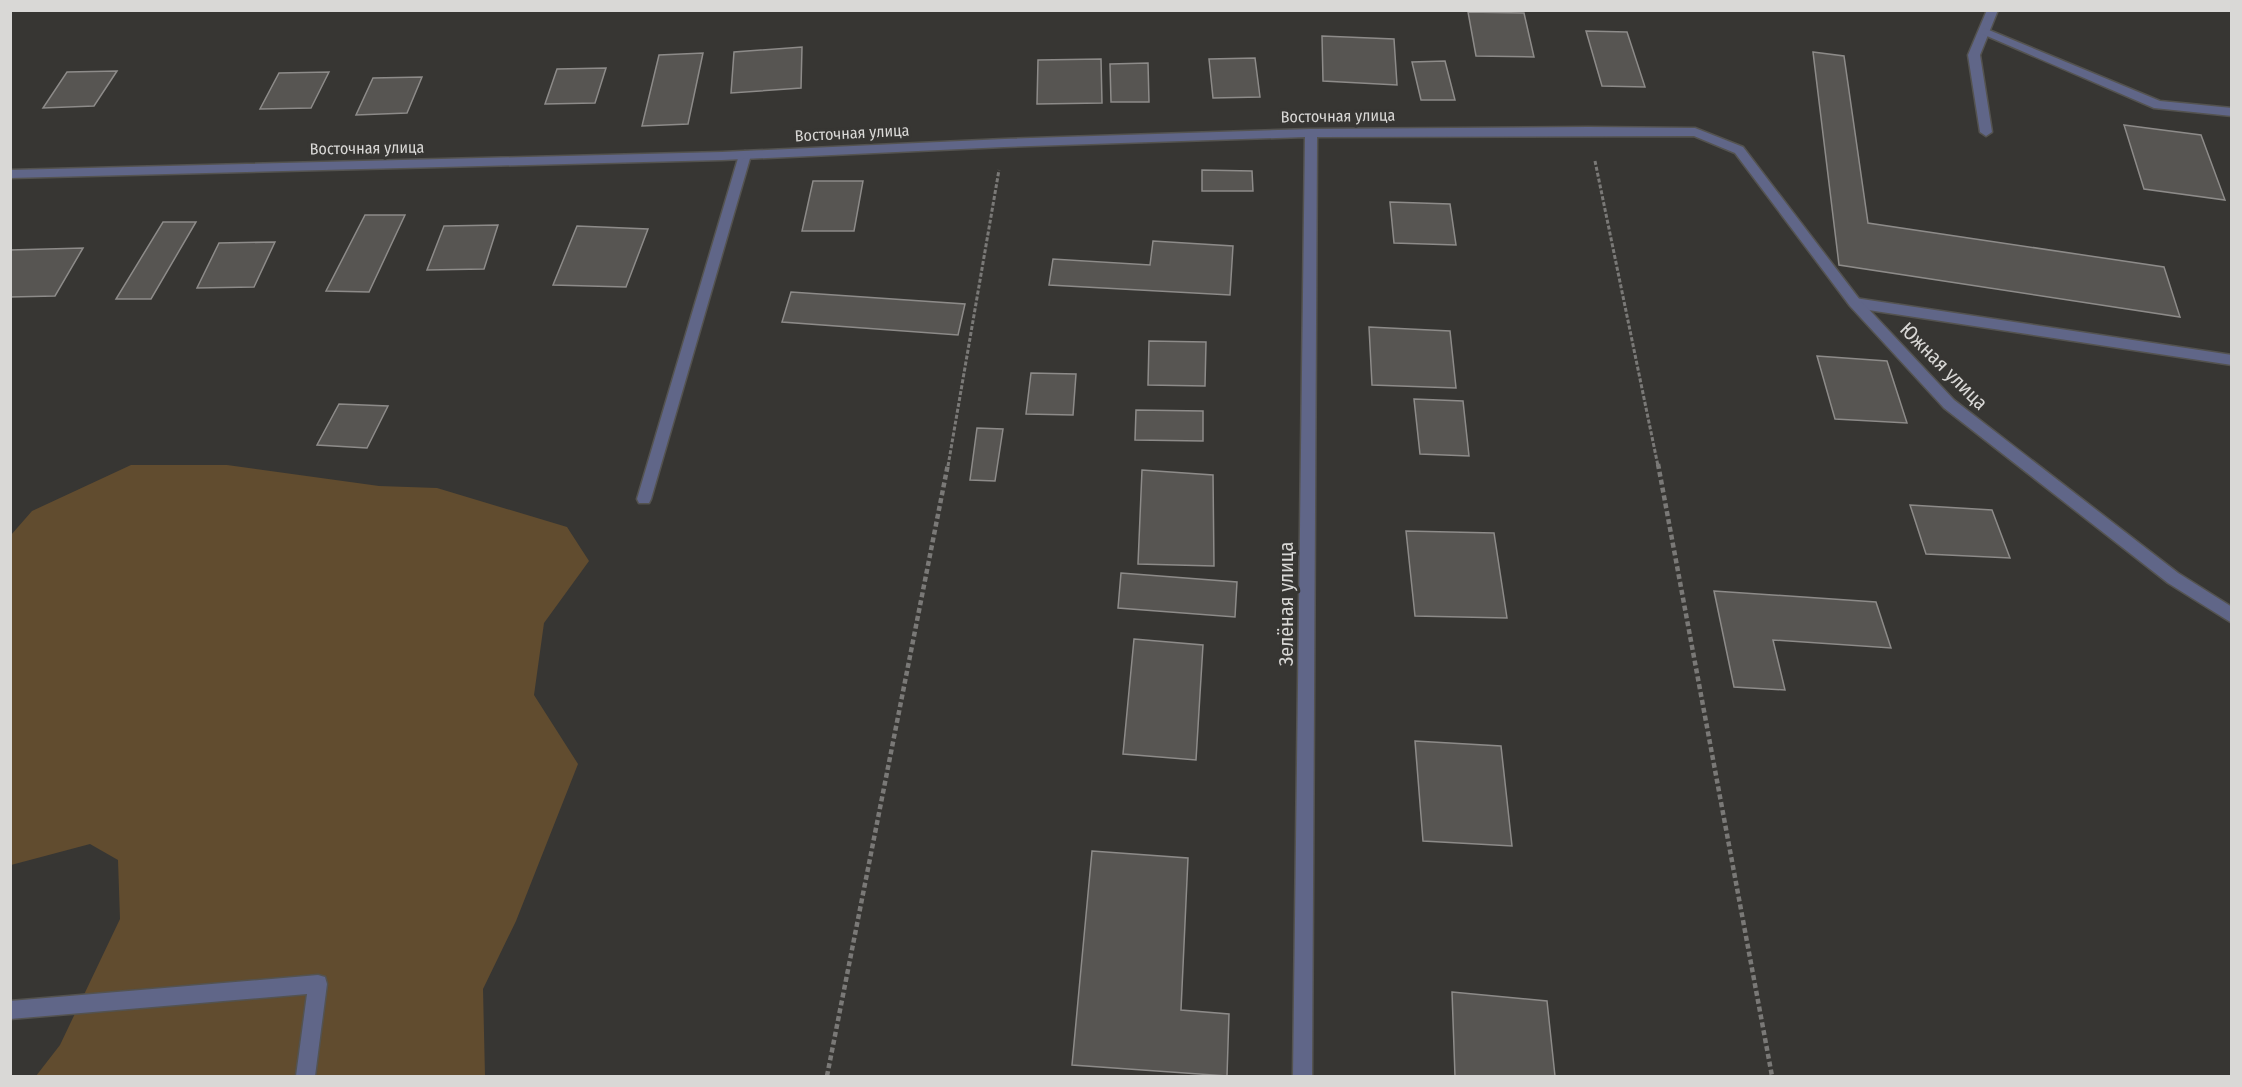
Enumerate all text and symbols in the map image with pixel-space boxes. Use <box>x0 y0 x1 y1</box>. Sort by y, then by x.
street label: Восточная улица <box>1281 105 1396 126</box>
street label: Восточная улица <box>794 121 910 145</box>
street label: Восточная улица <box>310 137 425 158</box>
street label: Южная улица <box>1895 317 1993 415</box>
street label: Зелёная улица <box>1274 542 1298 666</box>

